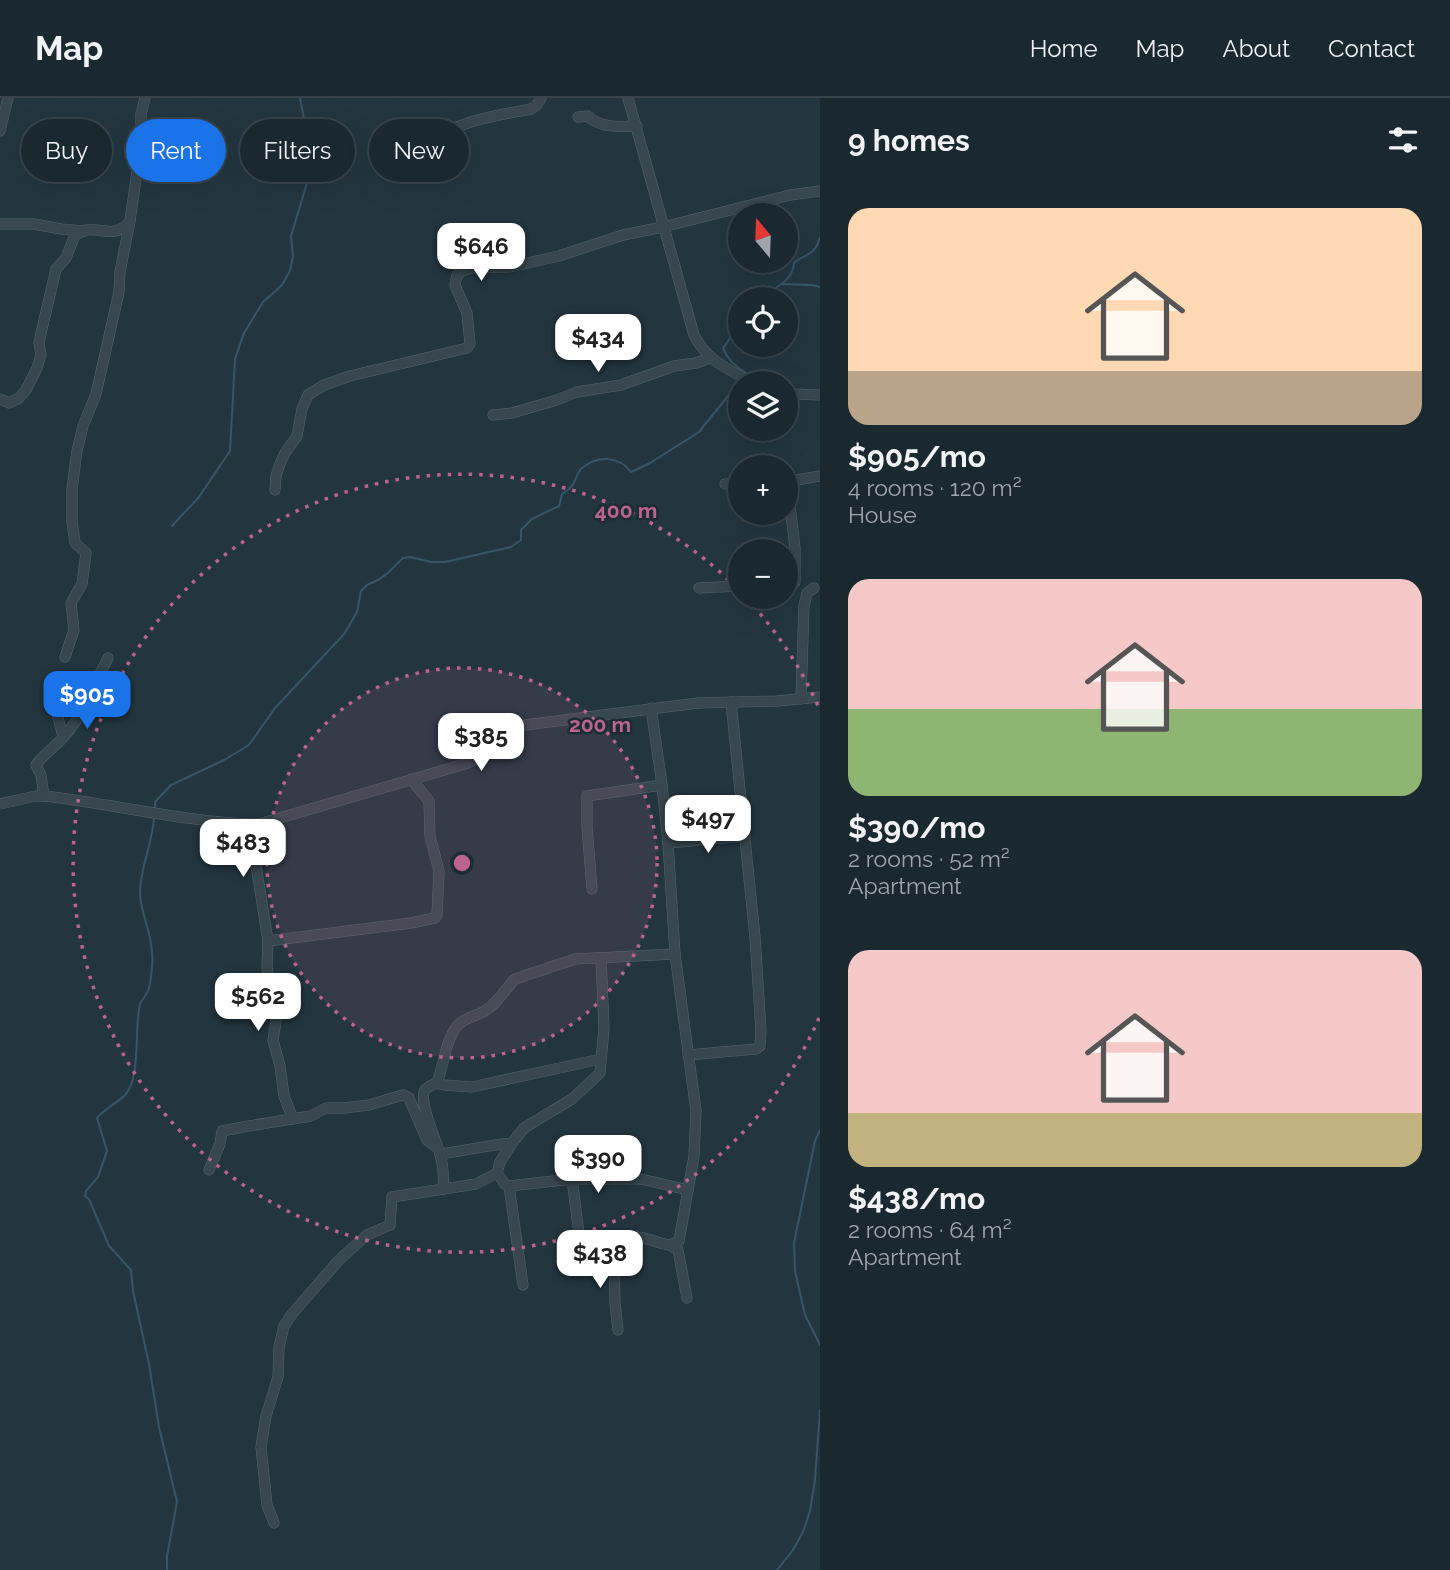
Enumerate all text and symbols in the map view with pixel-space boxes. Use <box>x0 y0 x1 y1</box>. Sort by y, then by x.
text: Map <box>35 29 103 68</box>
text: Home <box>1030 34 1098 63</box>
text: Map <box>1136 34 1184 63</box>
text: About <box>1222 34 1290 63</box>
text: Contact <box>1328 34 1415 63</box>
chip: Buy <box>21 119 112 182</box>
chip: Rent <box>126 119 226 182</box>
chip: Filters <box>240 119 355 182</box>
chip: New <box>369 119 469 182</box>
icon: filters <box>1384 121 1422 159</box>
text: 9 homes <box>848 123 970 158</box>
north arrow <box>728 203 798 273</box>
map controls <box>728 203 798 609</box>
pin: $646 <box>440 223 522 283</box>
text: $646 <box>453 232 509 259</box>
icon: home <box>1072 253 1198 379</box>
button: locate <box>728 287 798 357</box>
pin: $434 <box>557 314 639 374</box>
text: $434 <box>571 323 625 350</box>
button: layers <box>728 371 798 441</box>
text: $905/mo <box>848 439 986 474</box>
button: + <box>728 455 798 525</box>
text: 4 rooms · 120 m² <box>848 474 1022 501</box>
text: 400 m <box>595 498 657 523</box>
text: House <box>848 501 917 528</box>
button: − <box>728 539 798 609</box>
icon: home <box>1072 624 1198 750</box>
pin: $905 <box>46 672 128 731</box>
text: $905 <box>60 680 115 707</box>
text: 200 m <box>569 712 631 737</box>
pin: $385 <box>440 714 522 773</box>
text: $385 <box>454 722 508 749</box>
pin: $497 <box>667 796 749 855</box>
text: $497 <box>681 804 735 831</box>
text: $390/mo <box>848 810 985 845</box>
pin: $483 <box>202 820 284 879</box>
text: $483 <box>216 828 270 855</box>
text: 2 rooms · 52 m² <box>848 845 1010 872</box>
centre of rings <box>450 851 474 875</box>
text: Apartment <box>848 872 962 899</box>
pin: $562 <box>217 974 299 1033</box>
text: $562 <box>231 982 285 1009</box>
icon: home <box>1072 995 1198 1121</box>
pin: $390 <box>557 1136 639 1195</box>
text: $390 <box>571 1144 625 1171</box>
text: $438/mo <box>848 1181 985 1216</box>
text: 2 rooms · 64 m² <box>848 1216 1012 1243</box>
pin: $438 <box>559 1230 641 1290</box>
text: $438 <box>573 1239 627 1266</box>
text: Apartment <box>848 1243 962 1270</box>

